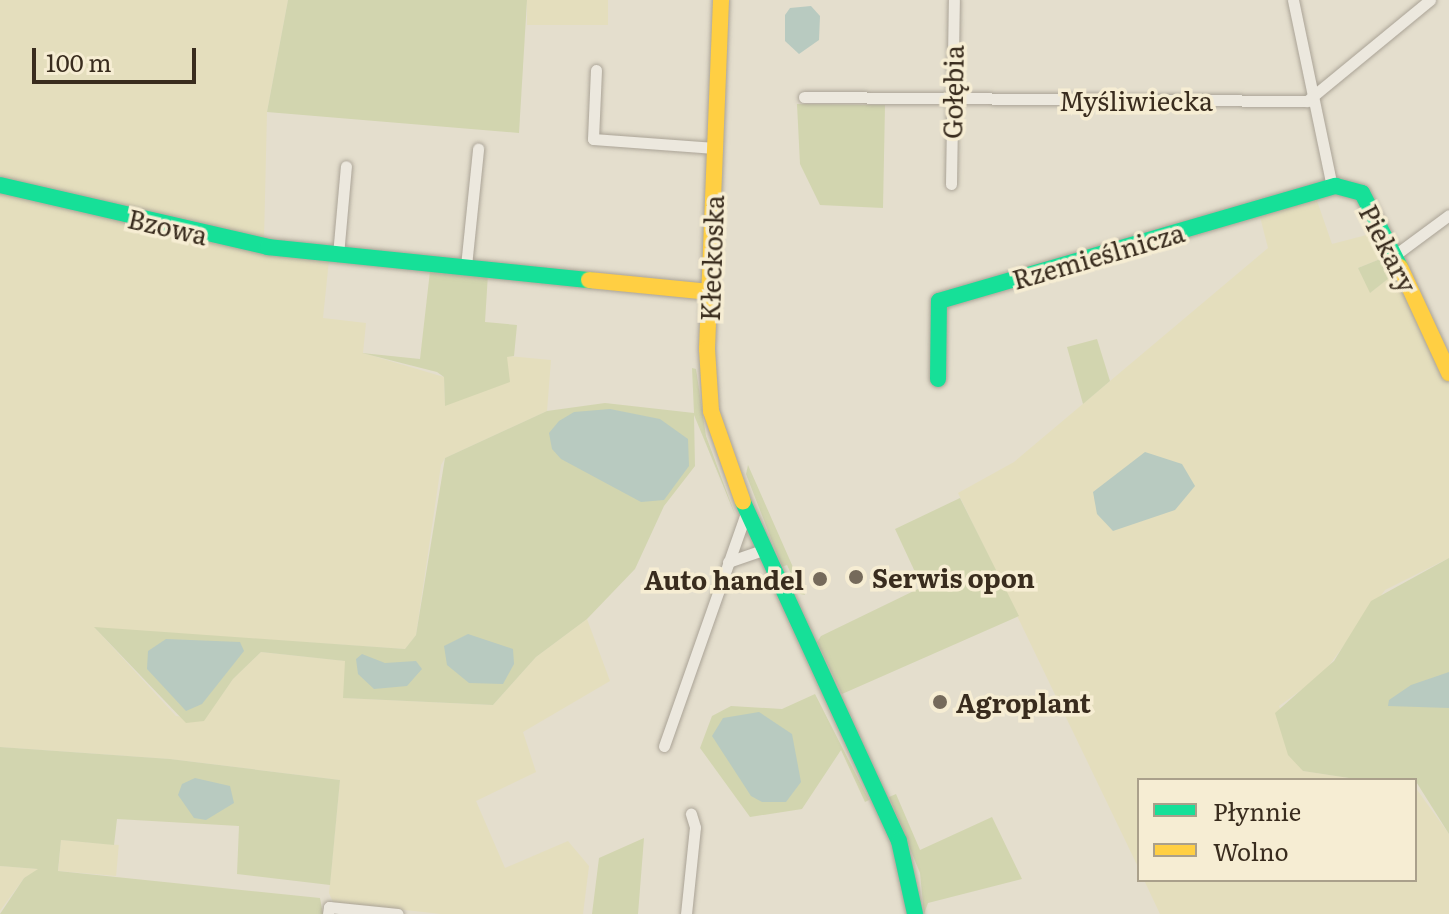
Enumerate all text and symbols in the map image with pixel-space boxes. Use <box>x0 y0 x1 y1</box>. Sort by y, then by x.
scale bar <box>36 32 200 82</box>
text: 100 m <box>46 44 112 79</box>
street label: Gołębia <box>936 45 968 139</box>
street label: Myśliwiecka <box>1059 84 1213 116</box>
street label: Kłeckoska <box>693 194 729 322</box>
street label: Piekary <box>1354 199 1424 297</box>
street label: Bzowa <box>125 202 211 250</box>
street label: Rzemieślnicza <box>1008 216 1188 294</box>
place label: Serwis opon <box>872 561 1035 593</box>
place label: Auto handel <box>644 563 804 595</box>
marker: Serwis opon <box>847 568 865 586</box>
marker: Auto handel <box>811 570 829 588</box>
place label: Agroplant <box>956 686 1091 718</box>
marker: Agroplant <box>931 693 949 711</box>
legend <box>1137 778 1417 882</box>
text: Płynnie <box>1213 793 1301 828</box>
text: Wolno <box>1213 833 1288 868</box>

